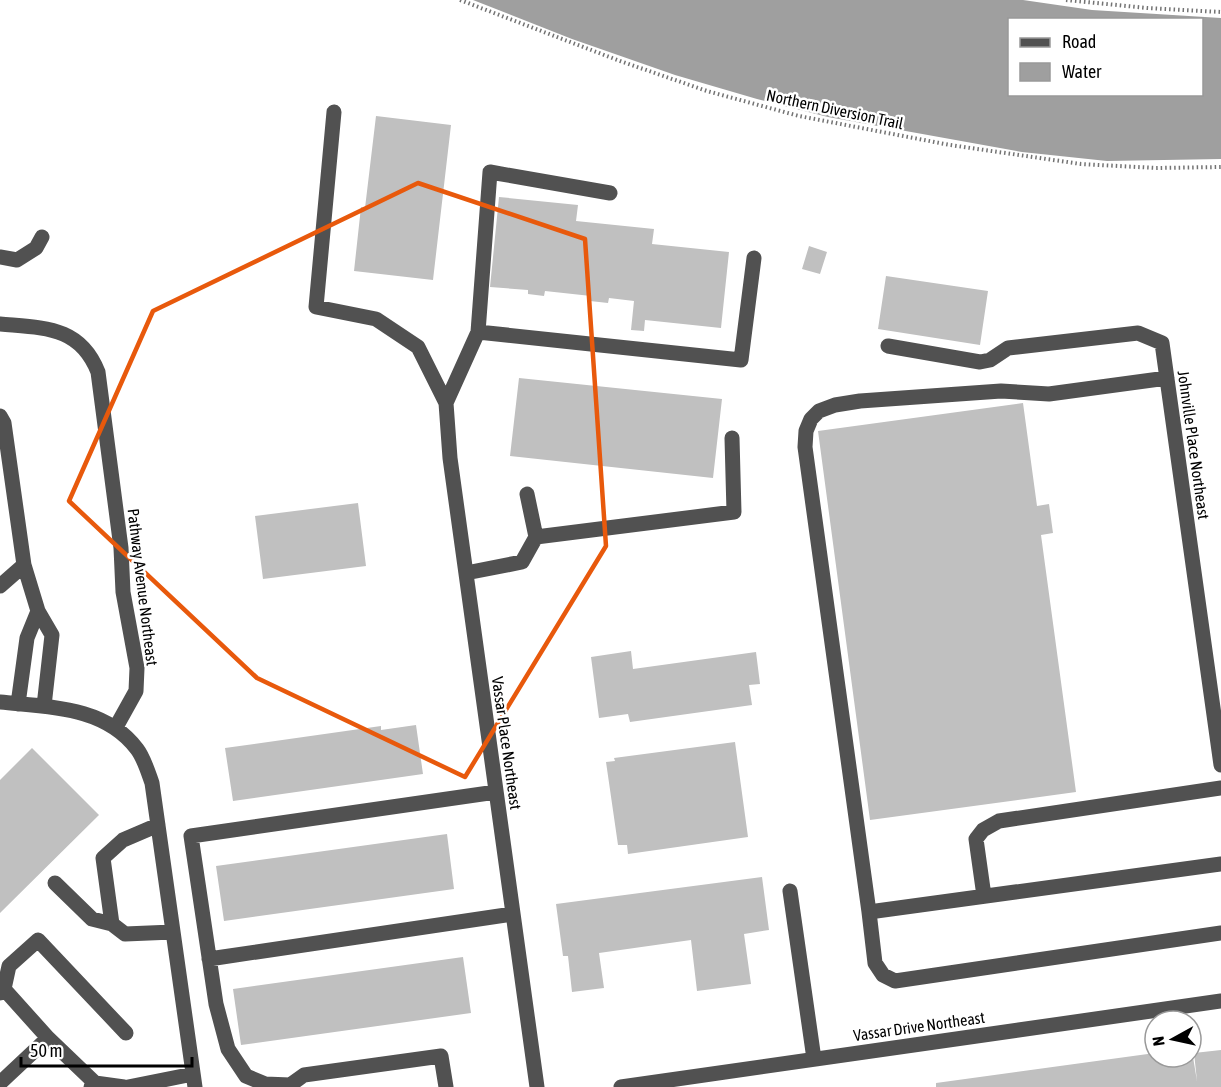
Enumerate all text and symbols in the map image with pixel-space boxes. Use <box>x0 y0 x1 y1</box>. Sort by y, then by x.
legend <box>1008 18 1203 96</box>
text: Road <box>1062 31 1096 52</box>
text: Water <box>1062 61 1102 82</box>
street label: Northern Diversion Trail <box>765 86 906 132</box>
street label: Johnville Place Northeast <box>1175 370 1213 521</box>
street label: Pathway Avenue Northeast <box>123 507 162 667</box>
street label: Vassar Place Northeast <box>489 675 525 811</box>
street label: Vassar Drive Northeast <box>852 1008 986 1044</box>
north arrow <box>1143 1009 1203 1069</box>
scale bar <box>21 1030 192 1068</box>
text: N <box>1149 1035 1168 1047</box>
text: 50 m <box>30 1040 62 1061</box>

